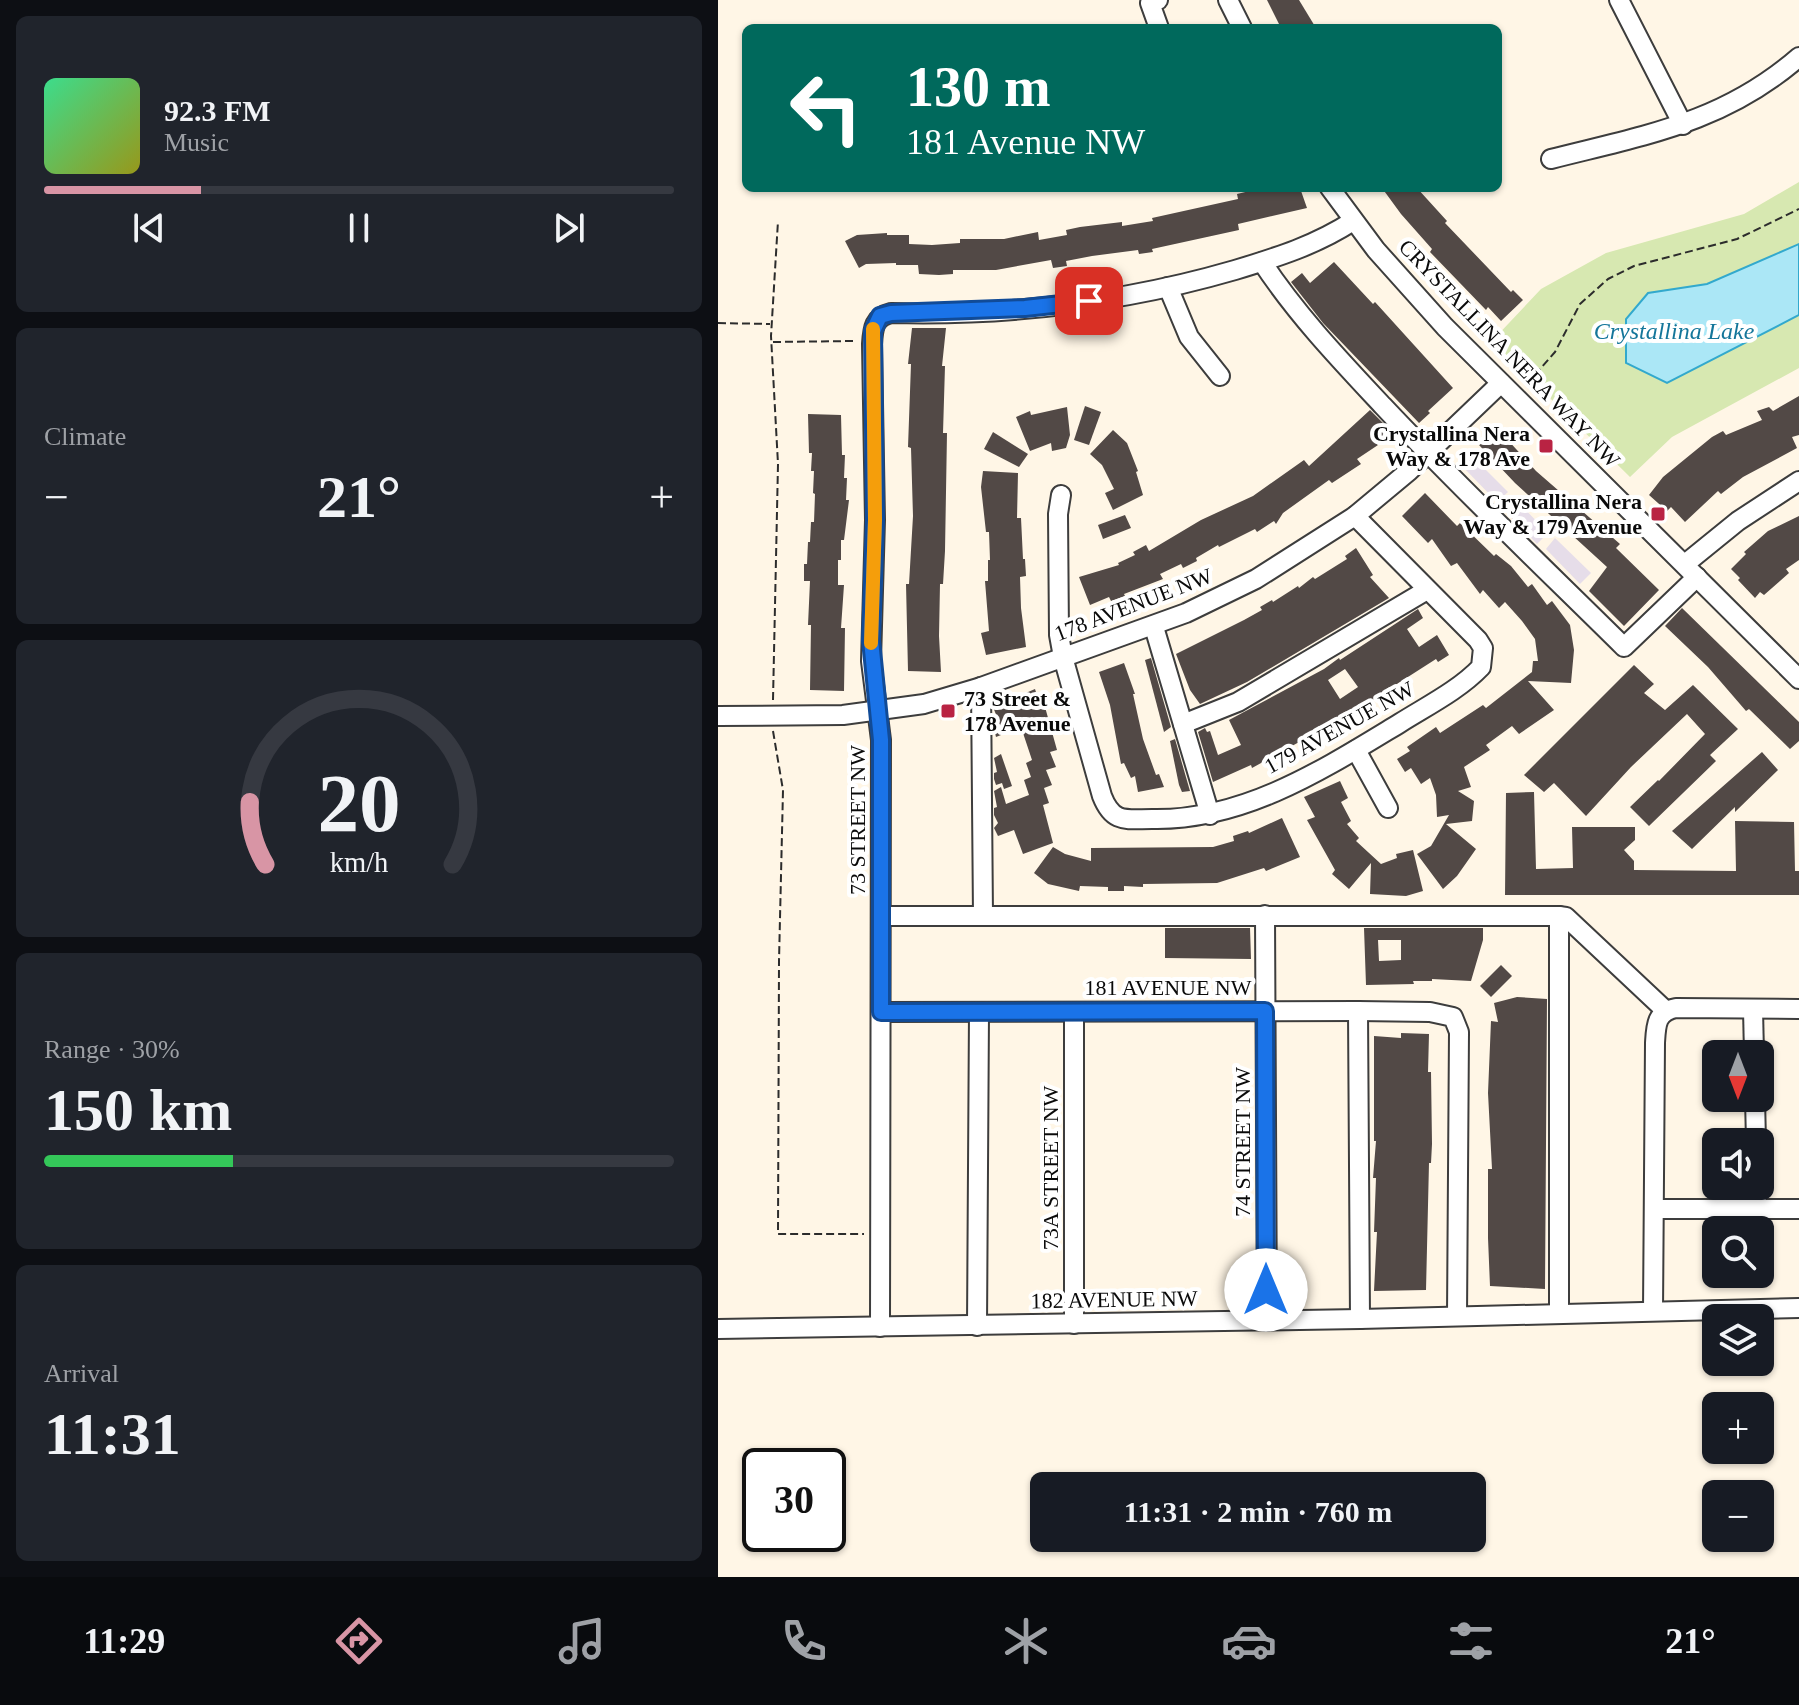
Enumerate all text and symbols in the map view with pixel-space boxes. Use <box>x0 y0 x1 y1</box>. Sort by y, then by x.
icon: left <box>774 56 878 160</box>
text: 130 m <box>906 56 1051 118</box>
text: 92.3 FM <box>164 94 271 127</box>
text: 181 Avenue NW <box>906 122 1145 162</box>
text: Music <box>164 128 229 157</box>
icon: previous <box>127 206 171 250</box>
icon: pause <box>337 206 381 250</box>
icon: next <box>547 206 591 250</box>
street label: CRYSTALLINA NERA WAY NW <box>1394 234 1626 473</box>
pin <box>1055 267 1123 335</box>
icon: arrive <box>1067 279 1111 323</box>
water label: Crystallina Lake <box>1594 318 1755 344</box>
place label: Crystallina Nera Way & 178 Ave <box>1373 421 1530 471</box>
text: Climate <box>44 422 126 451</box>
marker: Crystallina Nera Way & 178 Ave <box>1537 437 1555 455</box>
text: 21° <box>317 464 401 530</box>
text: − <box>44 473 69 522</box>
text: + <box>649 473 674 522</box>
place label: Crystallina Nera Way & 179 Avenue <box>1463 489 1642 539</box>
marker: Crystallina Nera Way & 179 Avenue <box>1649 505 1667 523</box>
street label: 178 AVENUE NW <box>1051 563 1216 646</box>
street label: 179 AVENUE NW <box>1260 676 1419 779</box>
place label: 73 Street & 178 Avenue <box>964 686 1071 736</box>
marker: 73 Street & 178 Avenue <box>939 702 957 720</box>
street label: 73 STREET NW <box>845 745 870 895</box>
text: 20 <box>317 756 401 848</box>
text: km/h <box>330 847 388 878</box>
street label: 181 AVENUE NW <box>1084 975 1252 1000</box>
text: Range · 30% <box>44 1035 180 1064</box>
north arrow <box>1702 1040 1774 1112</box>
map controls <box>1702 1040 1774 1552</box>
street label: 74 STREET NW <box>1230 1067 1255 1217</box>
text: 150 km <box>44 1077 232 1143</box>
street label: 73A STREET NW <box>1038 1085 1063 1250</box>
button: sound <box>1702 1128 1774 1200</box>
button: search <box>1702 1216 1774 1288</box>
position arrow <box>1224 1248 1308 1332</box>
street label: 182 AVENUE NW <box>1030 1286 1198 1313</box>
button: layers <box>1702 1304 1774 1376</box>
text: Arrival <box>44 1359 119 1388</box>
button: + <box>1702 1392 1774 1464</box>
text: 11:31 <box>44 1401 181 1467</box>
speed limit sign: 30 <box>742 1448 846 1552</box>
button: − <box>1702 1480 1774 1552</box>
text: 11:31 · 2 min · 760 m <box>1124 1495 1392 1528</box>
icon: directions <box>331 1613 387 1669</box>
icon: music <box>554 1613 610 1669</box>
icon: phone <box>776 1613 832 1669</box>
icon: climate <box>998 1613 1054 1669</box>
icon: car <box>1221 1613 1277 1669</box>
icon: filters <box>1443 1613 1499 1669</box>
text: 11:29 <box>83 1621 165 1661</box>
text: 21° <box>1665 1621 1716 1661</box>

